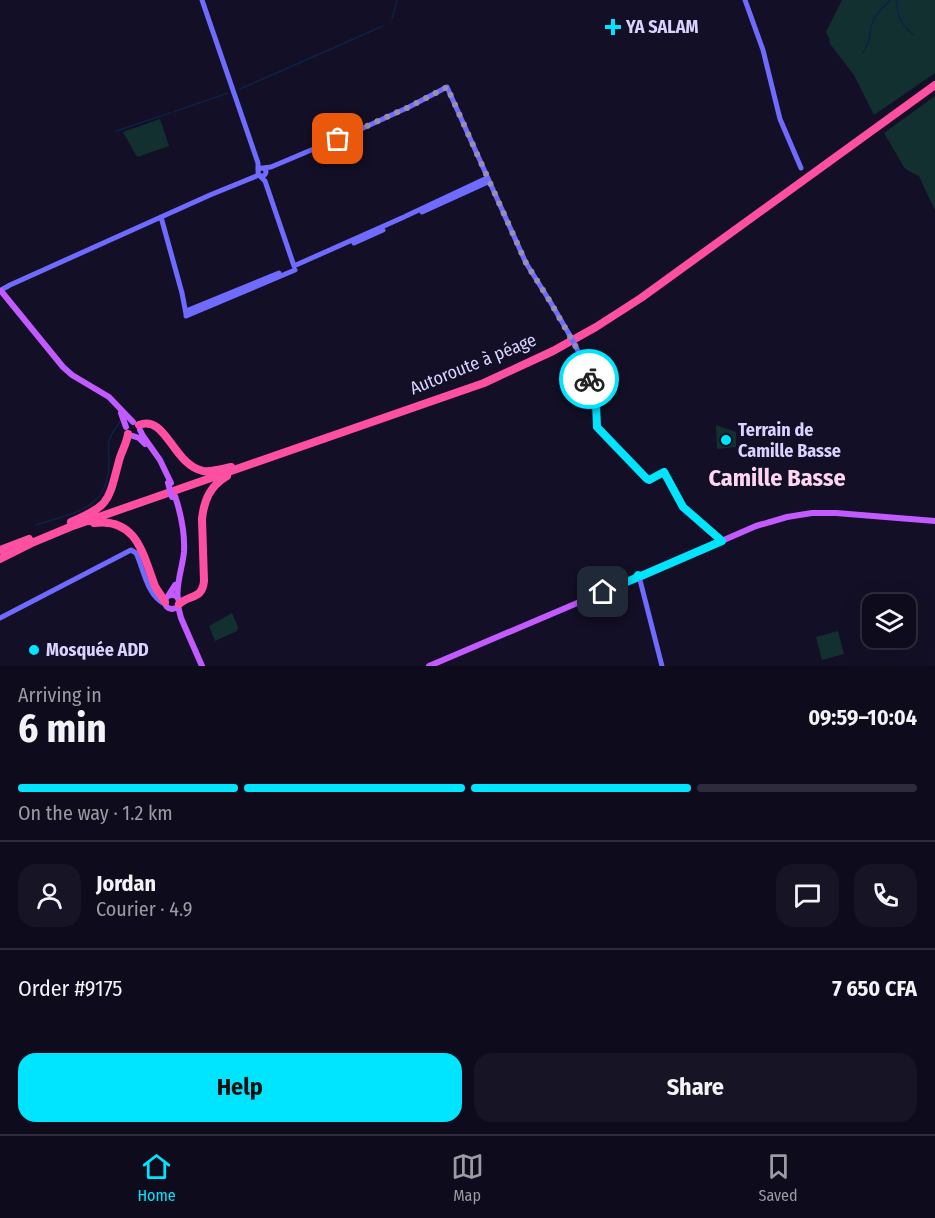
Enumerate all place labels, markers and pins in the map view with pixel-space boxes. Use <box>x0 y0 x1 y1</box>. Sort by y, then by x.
place label: YA SALAM <box>625 16 698 38</box>
marker: YA SALAM <box>604 18 622 36</box>
pin <box>312 113 363 164</box>
place label: Terrain de Camille Basse <box>738 419 841 462</box>
marker: Terrain de Camille Basse <box>719 433 733 447</box>
pin <box>577 566 628 617</box>
place label: Mosquée ADD <box>46 639 149 661</box>
marker: Mosquée ADD <box>27 643 41 657</box>

